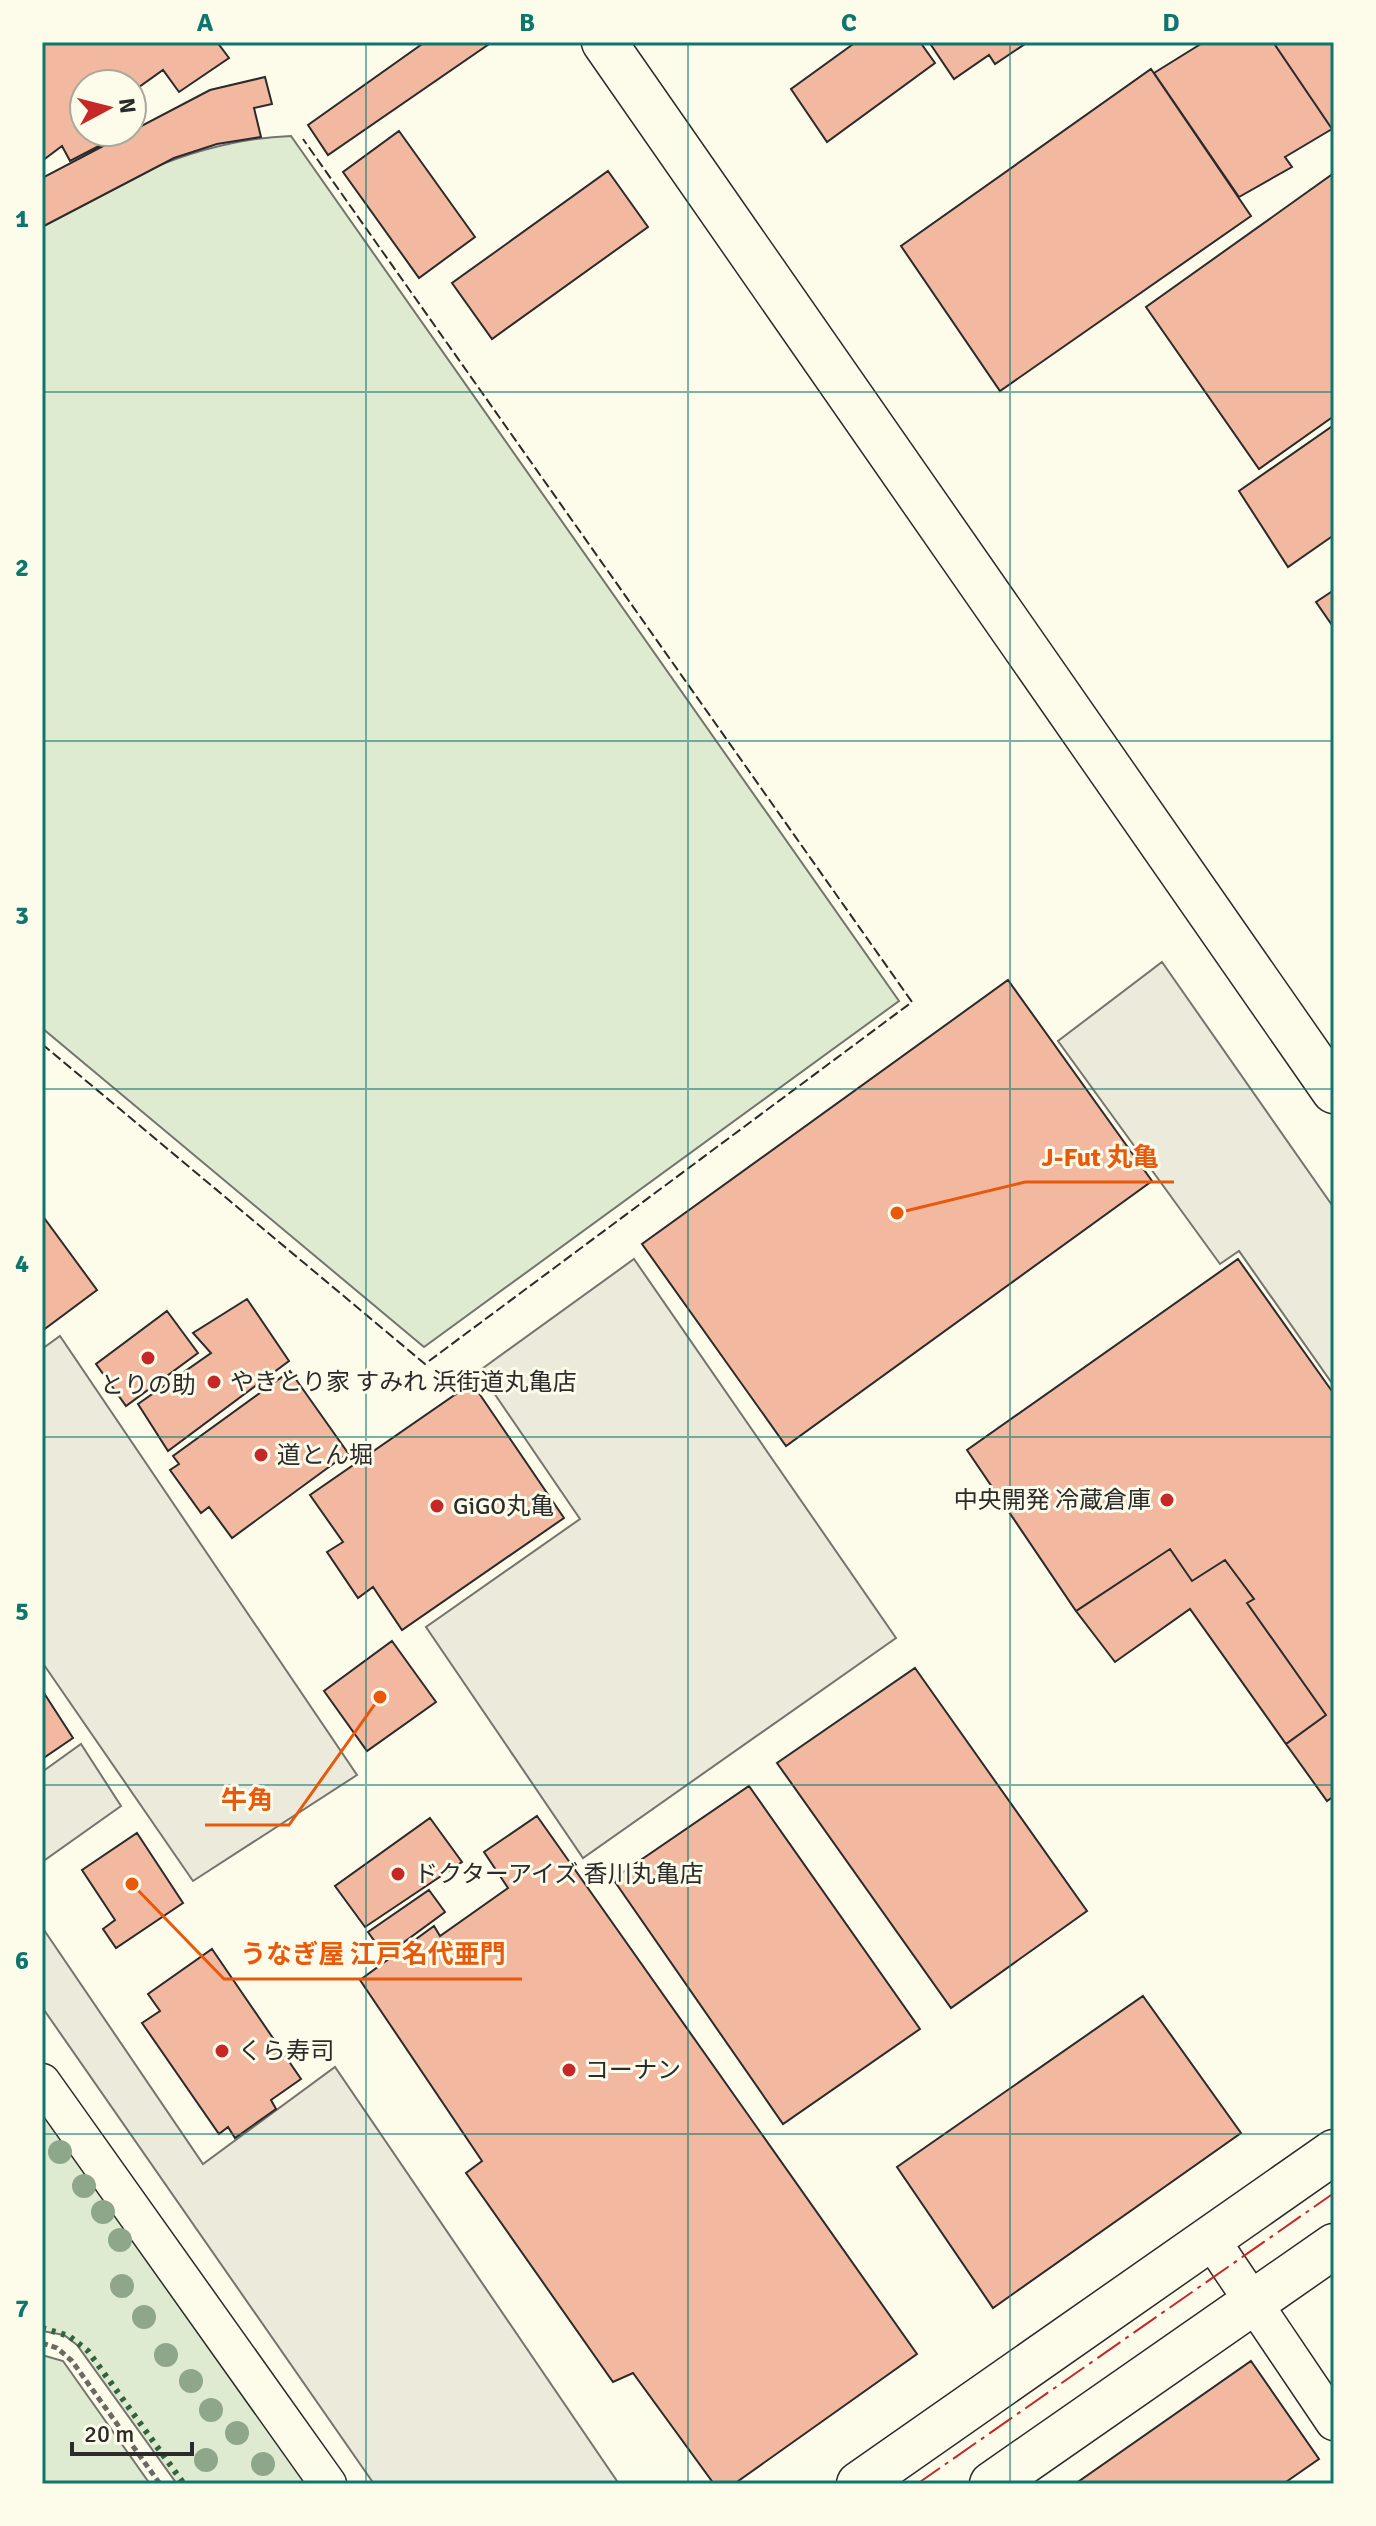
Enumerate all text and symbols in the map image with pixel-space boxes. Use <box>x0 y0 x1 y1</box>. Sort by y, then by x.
text: A <box>197 7 214 39</box>
text: B <box>519 7 535 39</box>
text: C <box>841 7 857 39</box>
text: D <box>1162 7 1180 39</box>
north arrow <box>68 68 148 148</box>
text: N <box>113 96 142 115</box>
text: 1 <box>15 203 29 235</box>
text: 2 <box>15 552 29 584</box>
text: 3 <box>15 900 29 932</box>
callout: J-Fut 丸亀 <box>1025 1132 1174 1182</box>
text: J-Fut 丸亀 <box>1042 1142 1158 1174</box>
text: 4 <box>15 1248 29 1280</box>
marker: とりの助 <box>139 1349 157 1367</box>
place label: やきとり家 すみれ 浜街道丸亀店 <box>230 1367 577 1397</box>
place label: とりの助 <box>100 1370 196 1400</box>
marker: やきとり家 すみれ 浜街道丸亀店 <box>205 1373 223 1391</box>
place label: 道とん堀 <box>277 1440 373 1470</box>
marker: 道とん堀 <box>252 1446 270 1464</box>
place label: 中央開発 冷蔵倉庫 <box>954 1485 1151 1515</box>
place label: GiGO丸亀 <box>453 1491 554 1521</box>
marker: 中央開発 冷蔵倉庫 <box>1158 1491 1176 1509</box>
marker: GiGO丸亀 <box>428 1497 446 1515</box>
text: 5 <box>15 1596 29 1628</box>
callout: 牛角 <box>205 1775 289 1825</box>
text: 牛角 <box>221 1785 273 1817</box>
place label: ドクターアイズ 香川丸亀店 <box>414 1859 703 1889</box>
marker: ドクターアイズ 香川丸亀店 <box>389 1865 407 1883</box>
callout: うなぎ屋 江戸名代亜門 <box>224 1929 522 1979</box>
text: うなぎ屋 江戸名代亜門 <box>240 1939 506 1971</box>
text: 6 <box>15 1945 29 1977</box>
place label: くら寿司 <box>238 2036 334 2066</box>
marker: くら寿司 <box>213 2042 231 2060</box>
place label: コーナン <box>585 2055 681 2085</box>
marker: コーナン <box>560 2061 578 2079</box>
text: 7 <box>15 2293 29 2325</box>
scale bar <box>72 2406 192 2456</box>
text: 20 m <box>84 2419 134 2449</box>

